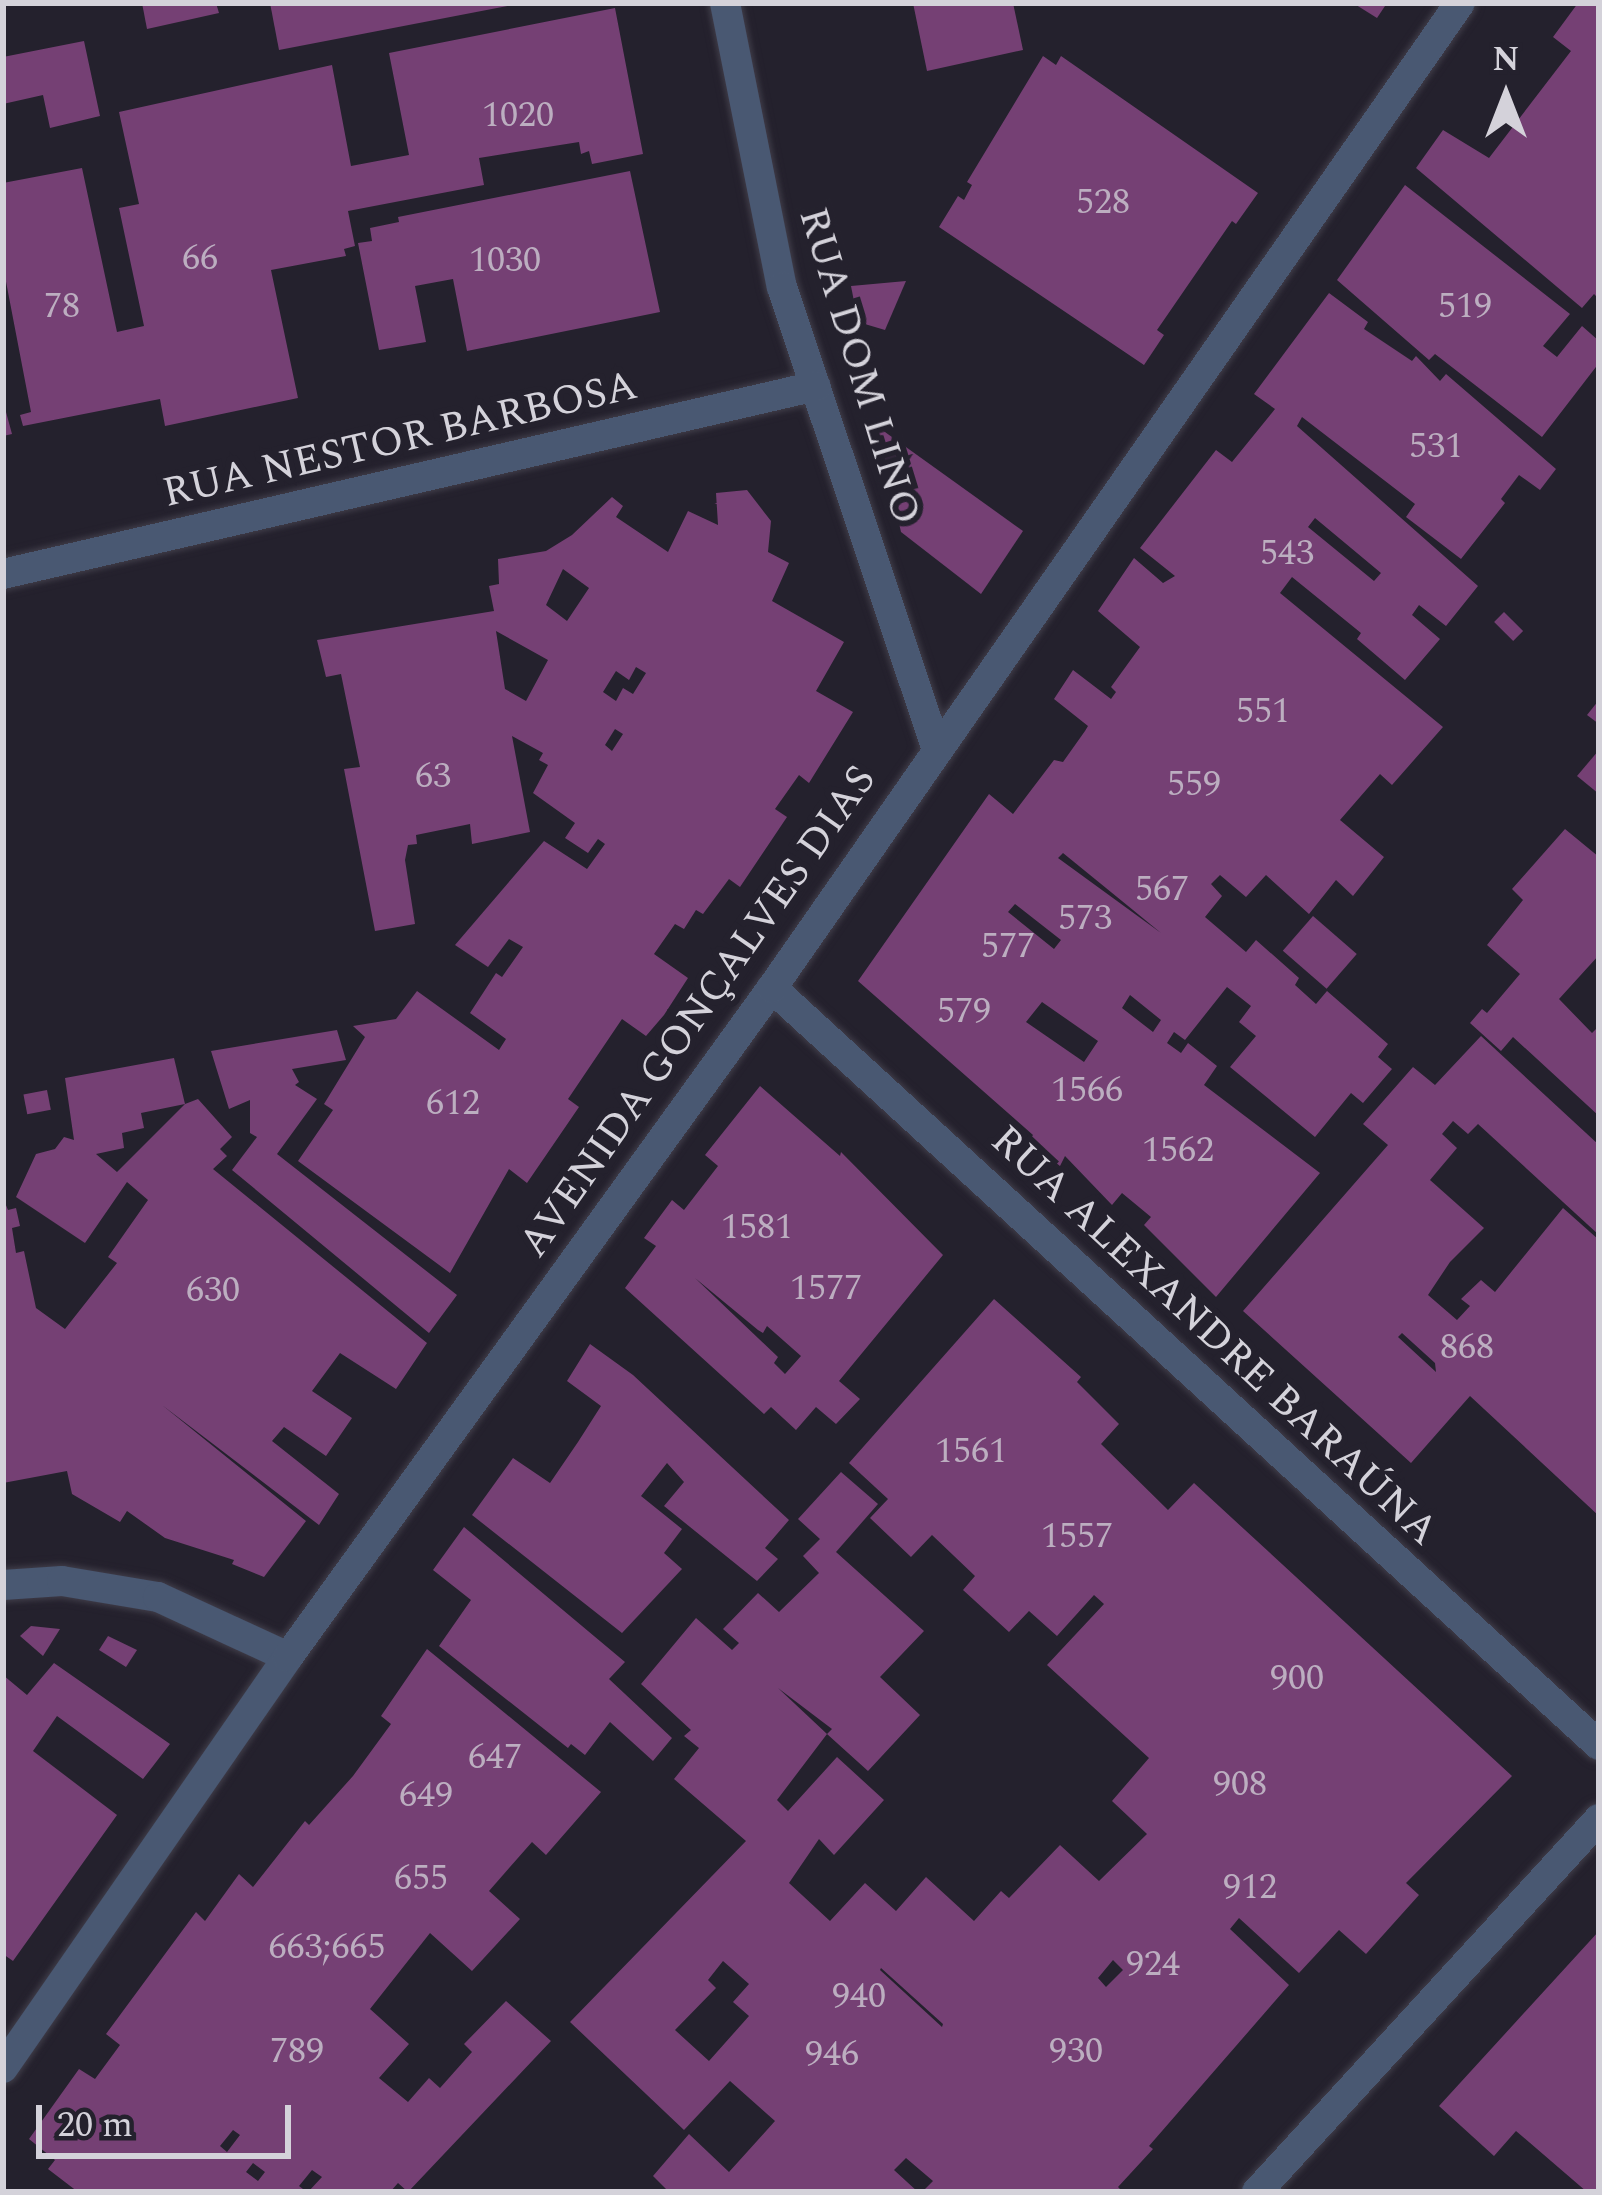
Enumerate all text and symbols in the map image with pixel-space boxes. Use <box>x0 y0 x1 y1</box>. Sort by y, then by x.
text: N <box>1493 35 1519 85</box>
north arrow <box>1446 36 1566 156</box>
house number: 1020 <box>482 94 554 138</box>
house number: 528 <box>1076 181 1130 225</box>
street label: RUA DOM LINO <box>787 202 931 530</box>
house number: 66 <box>182 237 218 281</box>
house number: 1030 <box>469 239 541 283</box>
house number: 78 <box>44 285 80 329</box>
house number: 519 <box>1438 285 1492 329</box>
street label: RUA NESTOR BARBOSA <box>158 361 642 519</box>
house number: 531 <box>1409 425 1463 469</box>
house number: 543 <box>1260 532 1314 576</box>
house number: 551 <box>1236 690 1290 734</box>
house number: 63 <box>415 755 451 799</box>
street label: AVENIDA GONÇALVES DIAS <box>509 757 887 1267</box>
house number: 559 <box>1167 763 1221 807</box>
house number: 567 <box>1135 868 1189 912</box>
house number: 573 <box>1058 897 1112 941</box>
house number: 577 <box>981 925 1035 969</box>
house number: 579 <box>937 990 991 1034</box>
house number: 1566 <box>1051 1069 1123 1113</box>
house number: 612 <box>426 1082 480 1126</box>
street label: RUA ALEXANDRE BARAÚNA <box>980 1115 1448 1557</box>
house number: 1562 <box>1142 1129 1214 1173</box>
house number: 1581 <box>721 1206 793 1250</box>
house number: 1577 <box>790 1267 862 1311</box>
house number: 630 <box>186 1269 240 1313</box>
house number: 868 <box>1440 1326 1494 1370</box>
house number: 1561 <box>935 1430 1007 1474</box>
house number: 1557 <box>1041 1515 1113 1559</box>
house number: 900 <box>1270 1657 1324 1701</box>
house number: 647 <box>468 1736 522 1780</box>
house number: 908 <box>1213 1763 1267 1807</box>
house number: 649 <box>399 1774 453 1818</box>
house number: 655 <box>394 1857 448 1901</box>
house number: 912 <box>1223 1866 1277 1910</box>
house number: 663;665 <box>269 1926 385 1970</box>
house number: 924 <box>1126 1943 1180 1987</box>
house number: 940 <box>832 1975 886 2019</box>
house number: 789 <box>270 2030 324 2074</box>
house number: 930 <box>1049 2030 1103 2074</box>
house number: 946 <box>805 2033 859 2077</box>
scale bar <box>42 2081 297 2155</box>
text: 20 m <box>57 2098 133 2153</box>

